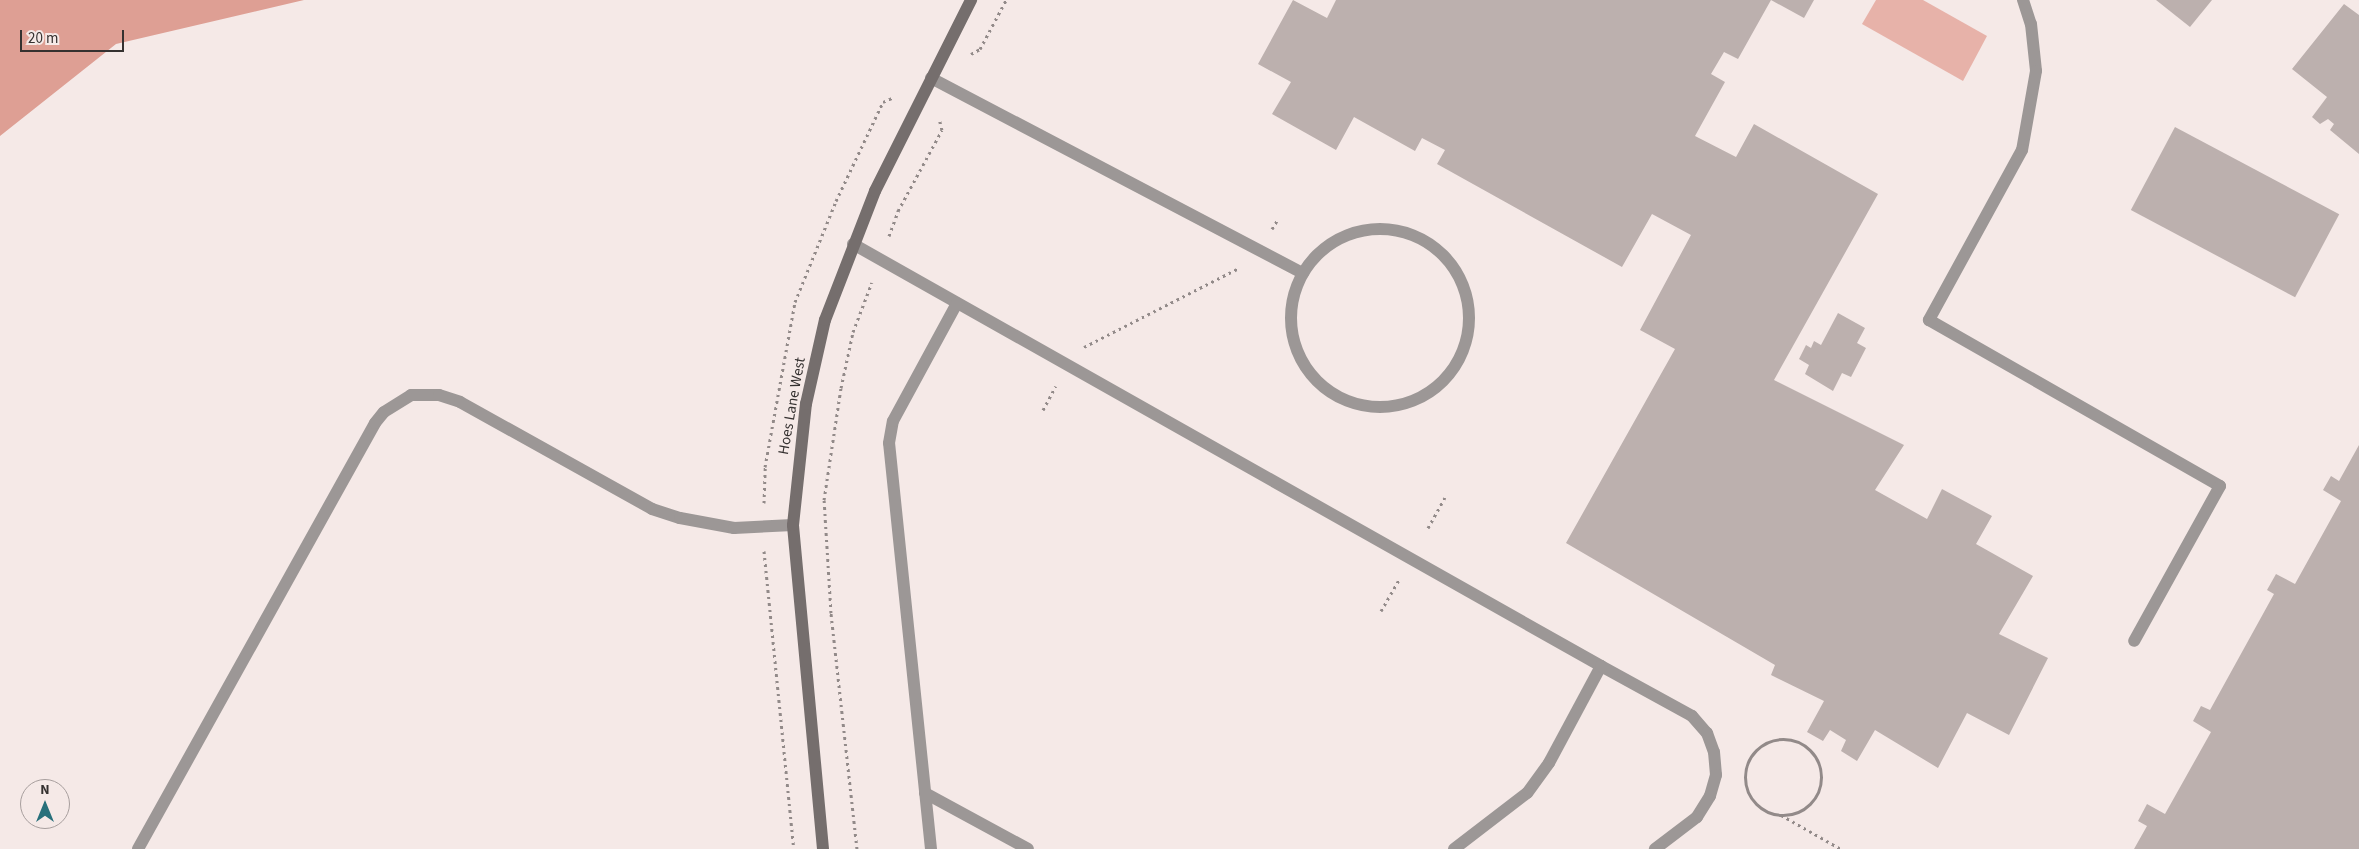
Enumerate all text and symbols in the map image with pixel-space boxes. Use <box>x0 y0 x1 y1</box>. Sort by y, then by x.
scale bar <box>22 20 126 52</box>
text: 20 m <box>28 28 58 49</box>
street label: Hoes Lane West <box>775 356 809 456</box>
north arrow <box>20 779 70 829</box>
text: N <box>40 780 50 800</box>

